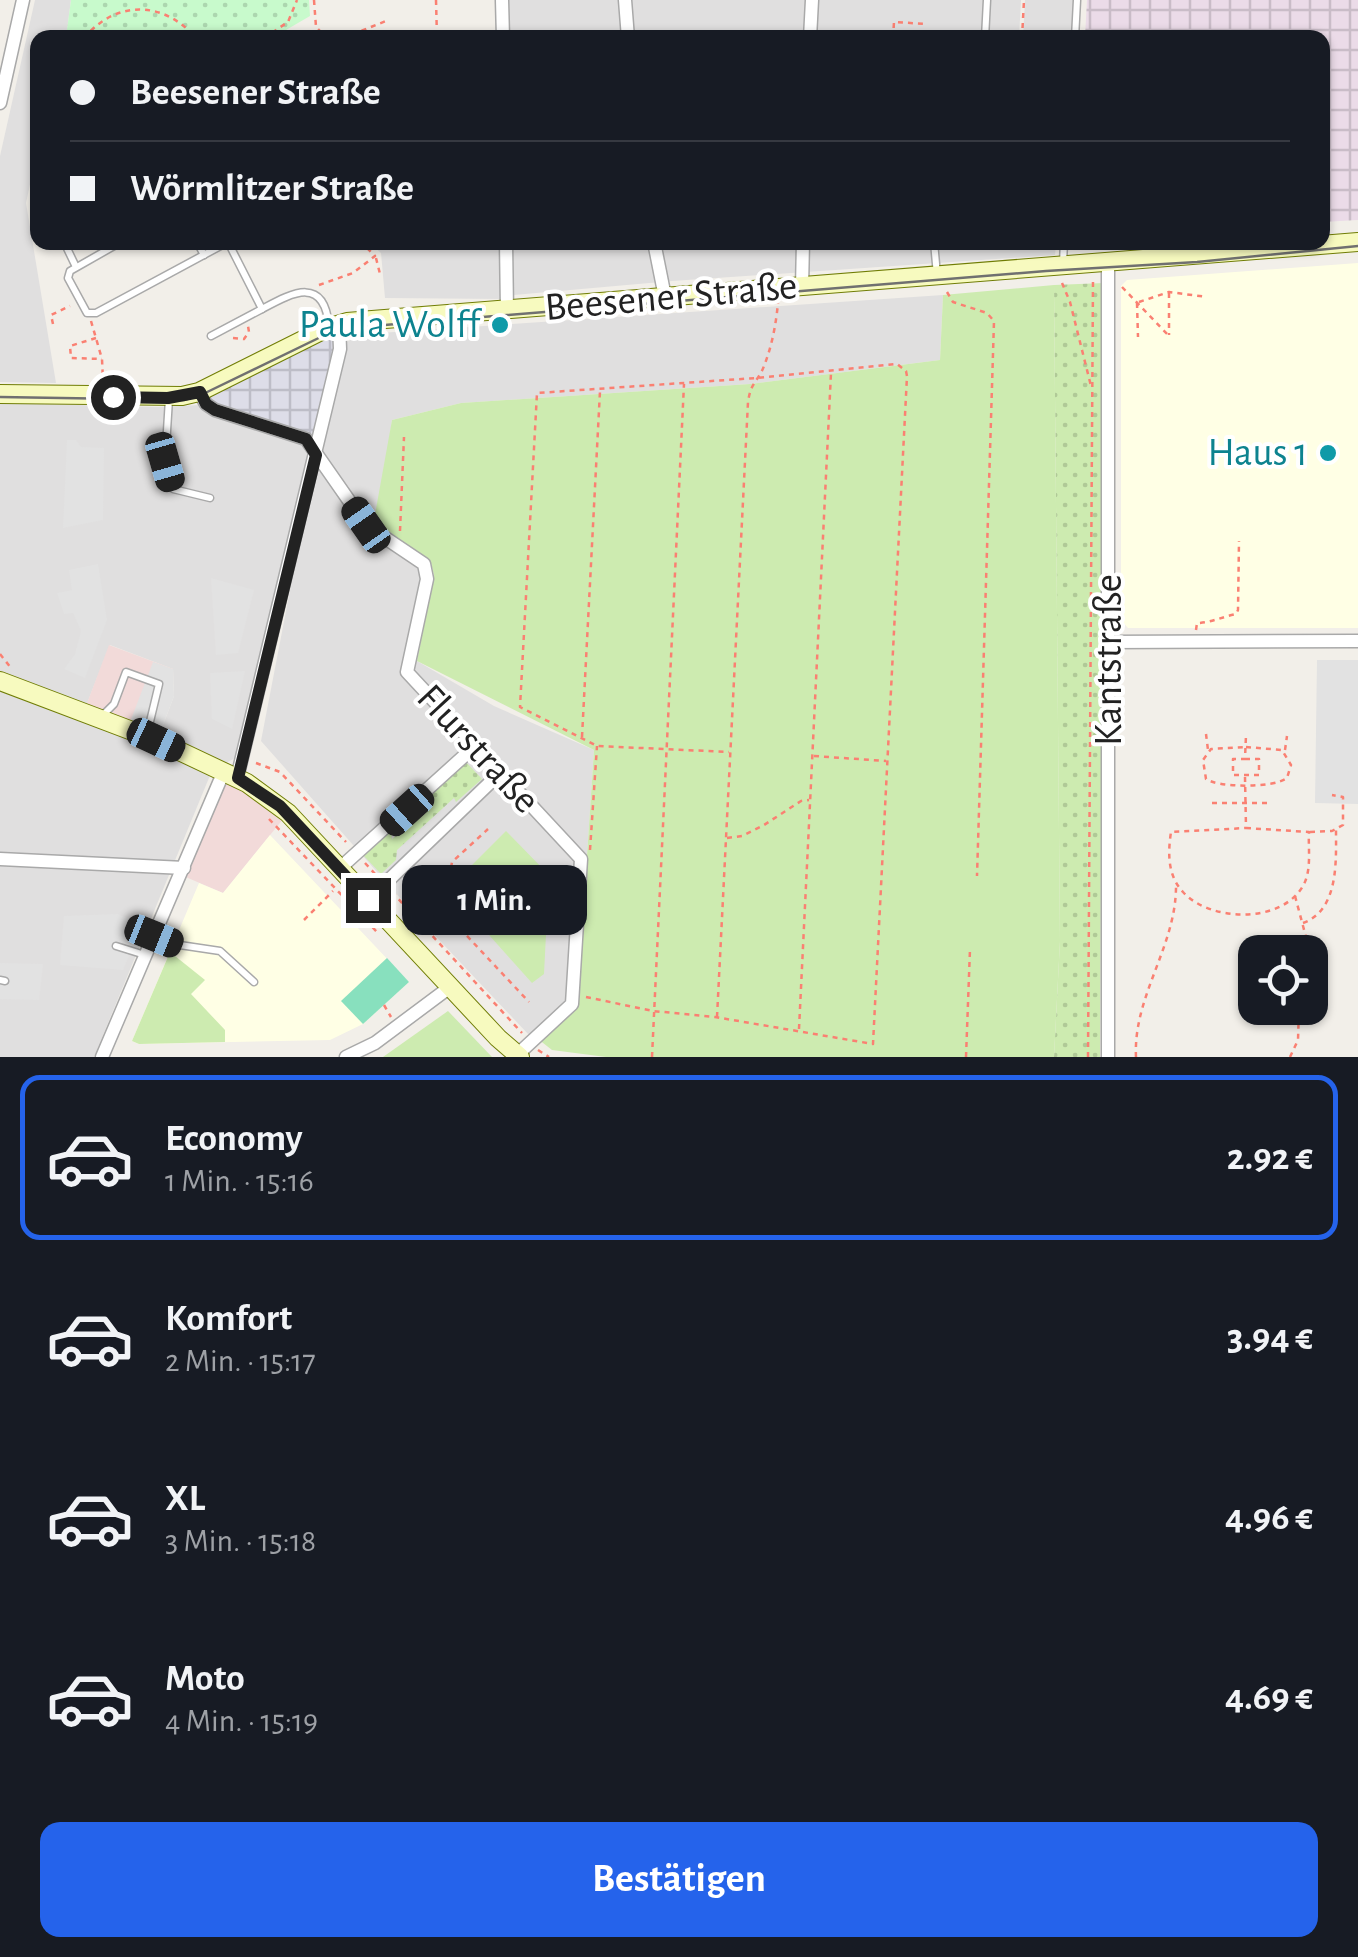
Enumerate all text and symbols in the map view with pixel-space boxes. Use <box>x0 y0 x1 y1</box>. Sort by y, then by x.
text: Beesener Straße <box>130 74 381 112</box>
text: Wörmlitzer Straße <box>130 170 414 208</box>
street label: Beesener Straße <box>543 266 799 328</box>
place label: Paula Wolff <box>299 305 482 345</box>
marker: Paula Wolff <box>489 314 511 336</box>
route start <box>91 375 136 420</box>
car <box>142 429 188 495</box>
place label: Haus 1 <box>1207 433 1308 473</box>
marker: Haus 1 <box>1317 442 1339 464</box>
car <box>337 492 395 558</box>
street label: Kantstraße <box>1089 574 1129 746</box>
street label: Flurstraße <box>409 677 547 821</box>
car <box>122 714 190 766</box>
car <box>375 779 439 841</box>
callout: 1 Min. <box>403 865 588 935</box>
route end <box>346 878 391 923</box>
text: 1 Min. <box>457 884 532 916</box>
car <box>121 911 187 961</box>
map controls <box>1238 935 1328 1025</box>
button: locate <box>1238 935 1328 1025</box>
icon: car <box>45 1113 135 1203</box>
text: Economy <box>165 1120 303 1158</box>
text: 2.92 € <box>1227 1139 1313 1177</box>
text: 1 Min. · 15:16 <box>165 1165 314 1197</box>
icon: car <box>45 1293 135 1383</box>
text: Komfort <box>165 1300 292 1338</box>
text: 3.94 € <box>1227 1319 1313 1357</box>
text: 2 Min. · 15:17 <box>165 1345 316 1377</box>
icon: car <box>45 1473 135 1563</box>
text: XL <box>165 1480 205 1518</box>
text: 4.96 € <box>1225 1499 1313 1537</box>
text: 3 Min. · 15:18 <box>165 1525 316 1557</box>
icon: car <box>45 1653 135 1743</box>
text: Moto <box>165 1660 245 1698</box>
text: 4.69 € <box>1225 1679 1313 1717</box>
text: 4 Min. · 15:19 <box>165 1705 318 1737</box>
button: Bestätigen <box>40 1822 1318 1937</box>

